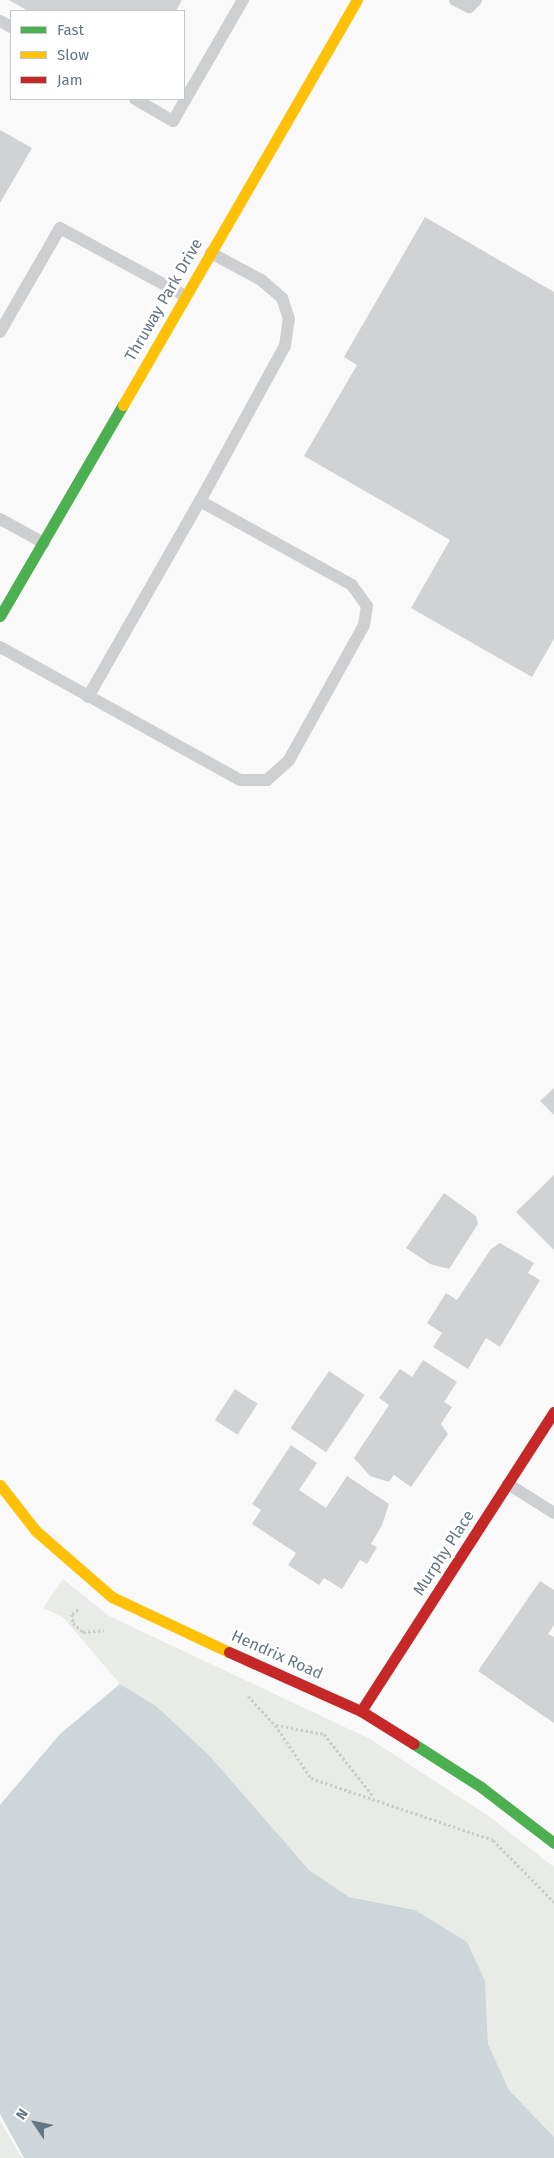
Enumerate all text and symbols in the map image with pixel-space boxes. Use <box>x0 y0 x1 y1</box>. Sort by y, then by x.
legend <box>10 10 185 100</box>
text: Fast <box>57 21 84 39</box>
text: Slow <box>57 46 89 64</box>
text: Jam <box>57 71 83 89</box>
street label: Thruway Park Drive <box>121 235 207 365</box>
street label: Murphy Place <box>409 1507 479 1599</box>
street label: Hendrix Road <box>228 1626 326 1684</box>
north arrow <box>10 2098 60 2148</box>
text: N <box>12 2106 32 2123</box>

